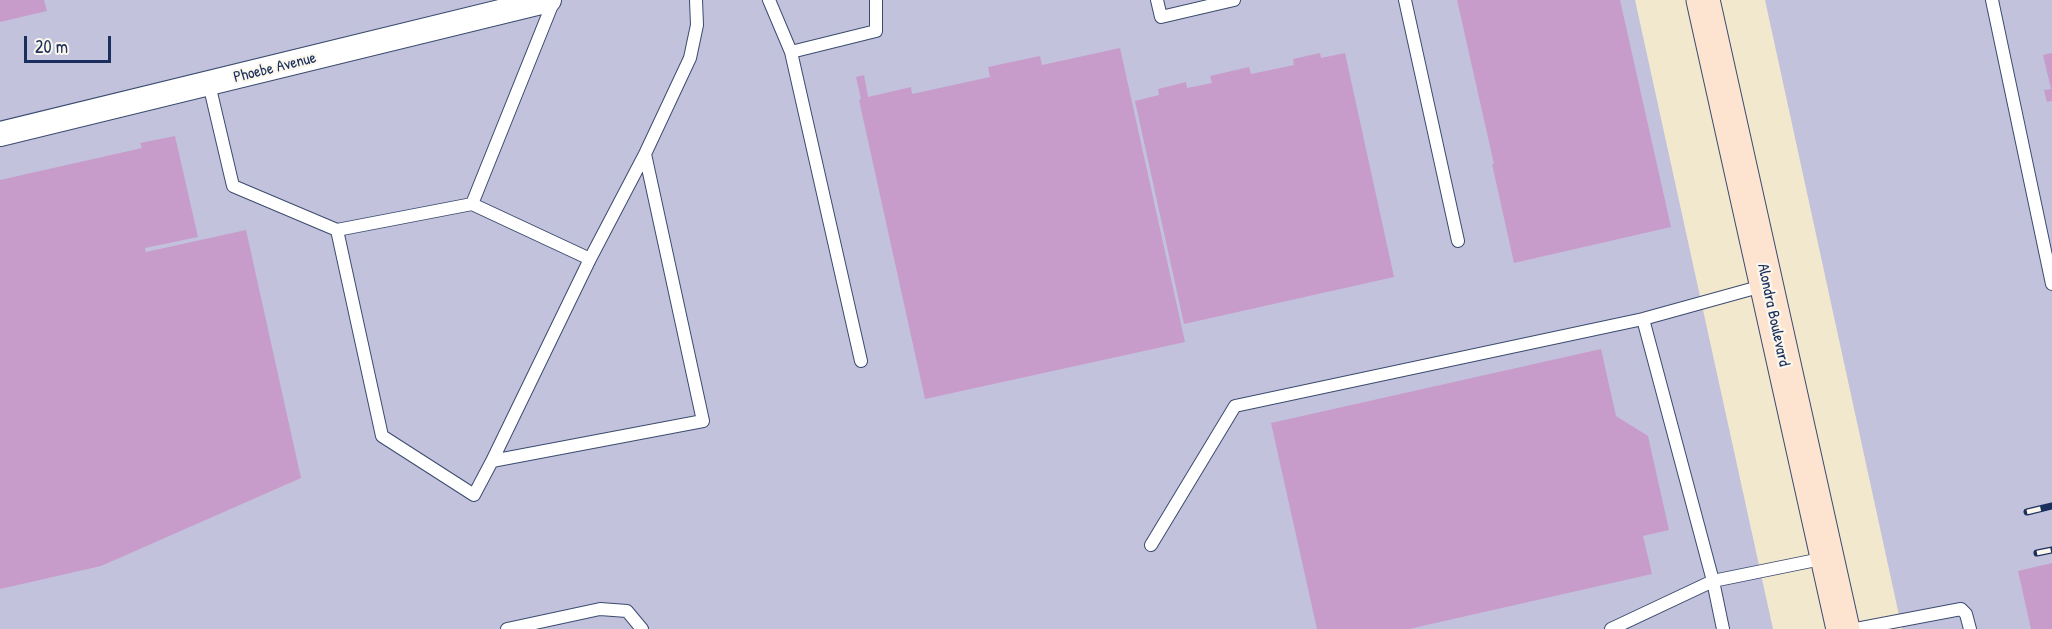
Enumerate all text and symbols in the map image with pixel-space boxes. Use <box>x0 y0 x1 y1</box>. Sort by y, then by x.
scale bar <box>27 24 114 62</box>
text: 20 m <box>35 34 68 59</box>
street label: Phoebe Avenue <box>232 48 318 88</box>
street label: Alondra Boulevard <box>1753 262 1793 368</box>

